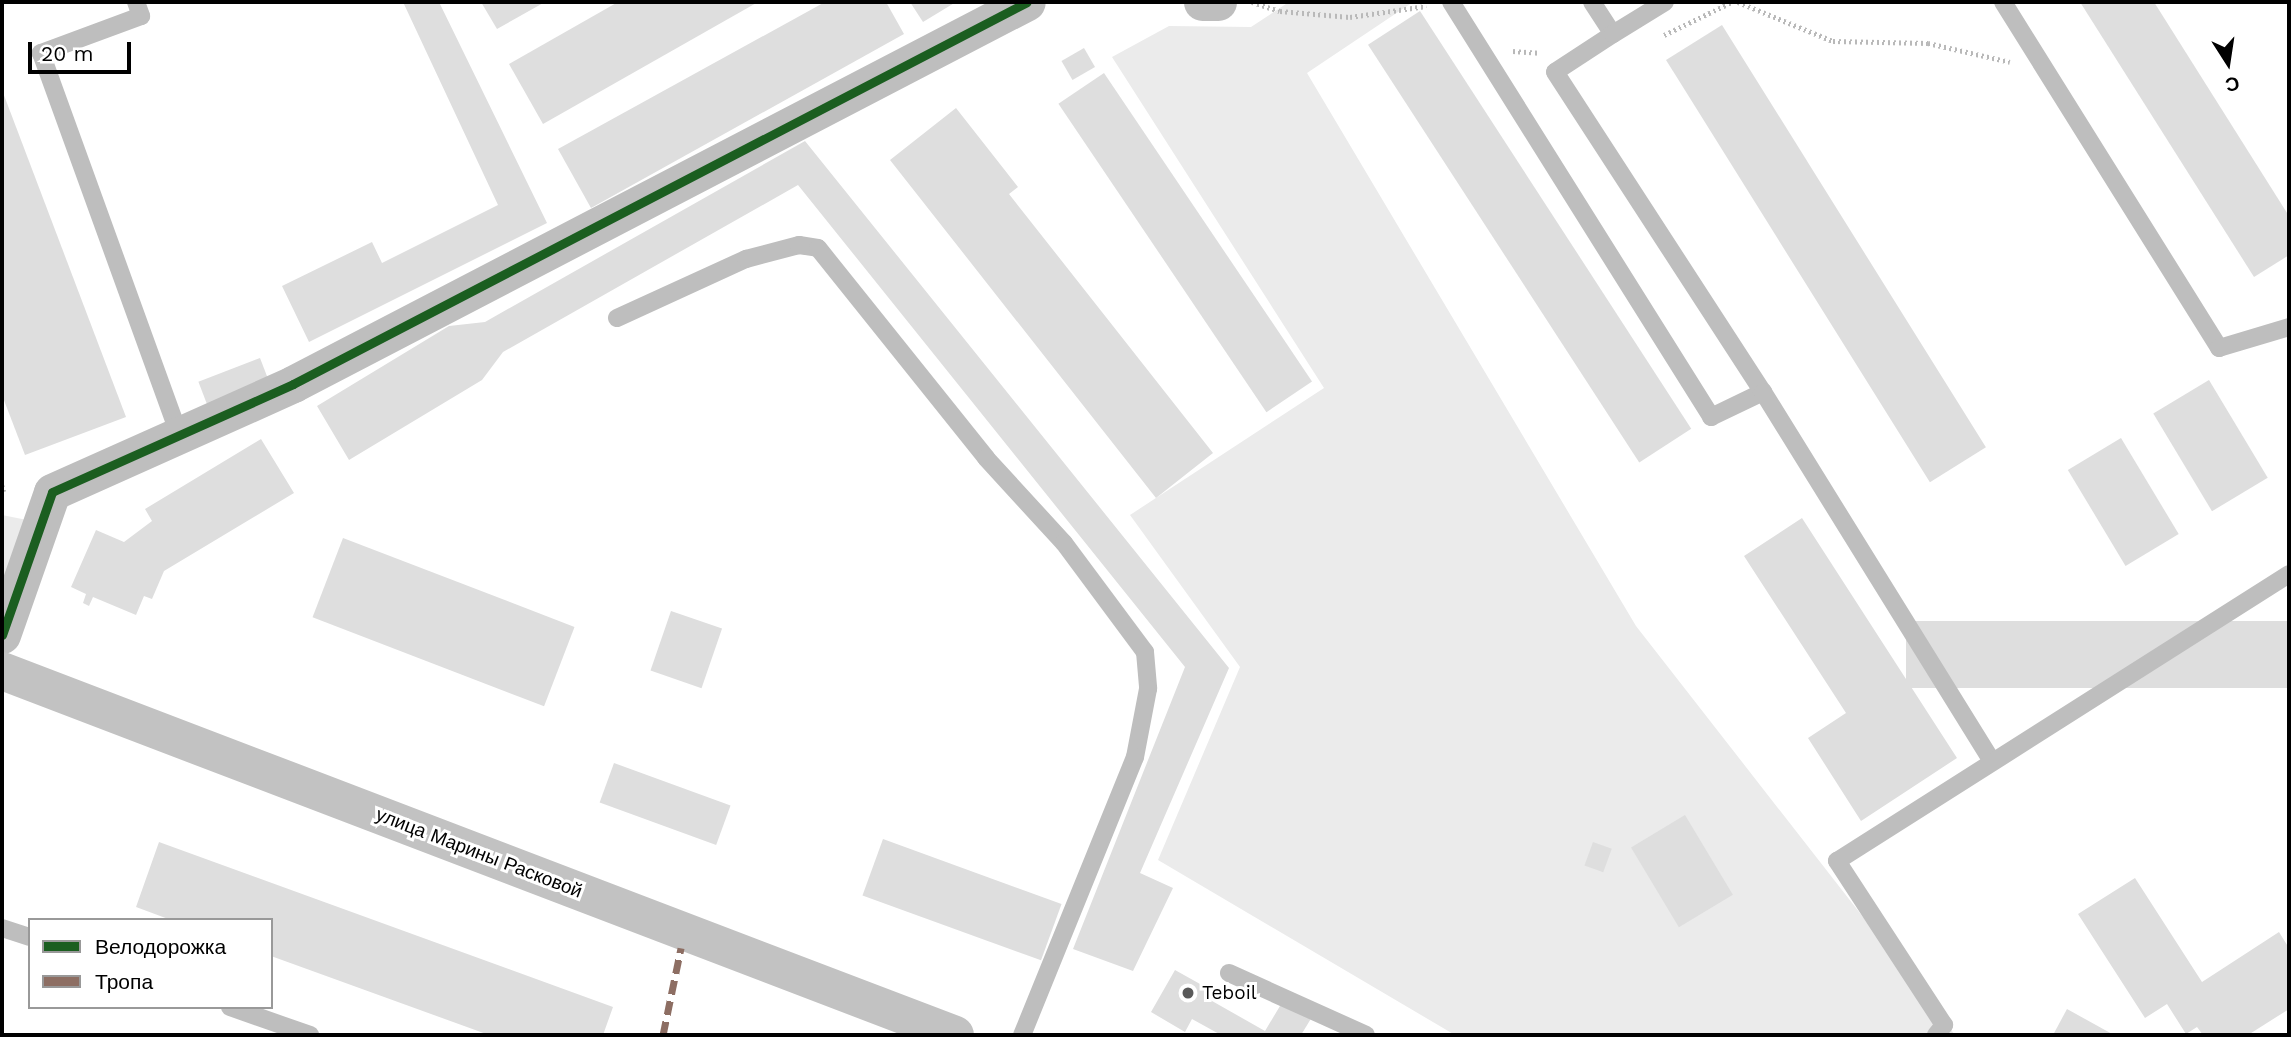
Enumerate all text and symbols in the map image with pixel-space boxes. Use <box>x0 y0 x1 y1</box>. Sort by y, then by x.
scale bar <box>32 28 135 72</box>
north arrow <box>2193 28 2263 98</box>
text: 20 m <box>41 41 93 66</box>
text: С <box>2223 71 2242 97</box>
street label: улица Марины Расковой <box>373 803 585 903</box>
legend <box>28 918 273 1009</box>
text: Велодорожка <box>95 934 226 959</box>
text: Тропа <box>95 969 153 994</box>
place label: Teboil <box>1202 982 1257 1004</box>
marker: Teboil <box>1180 985 1196 1001</box>

